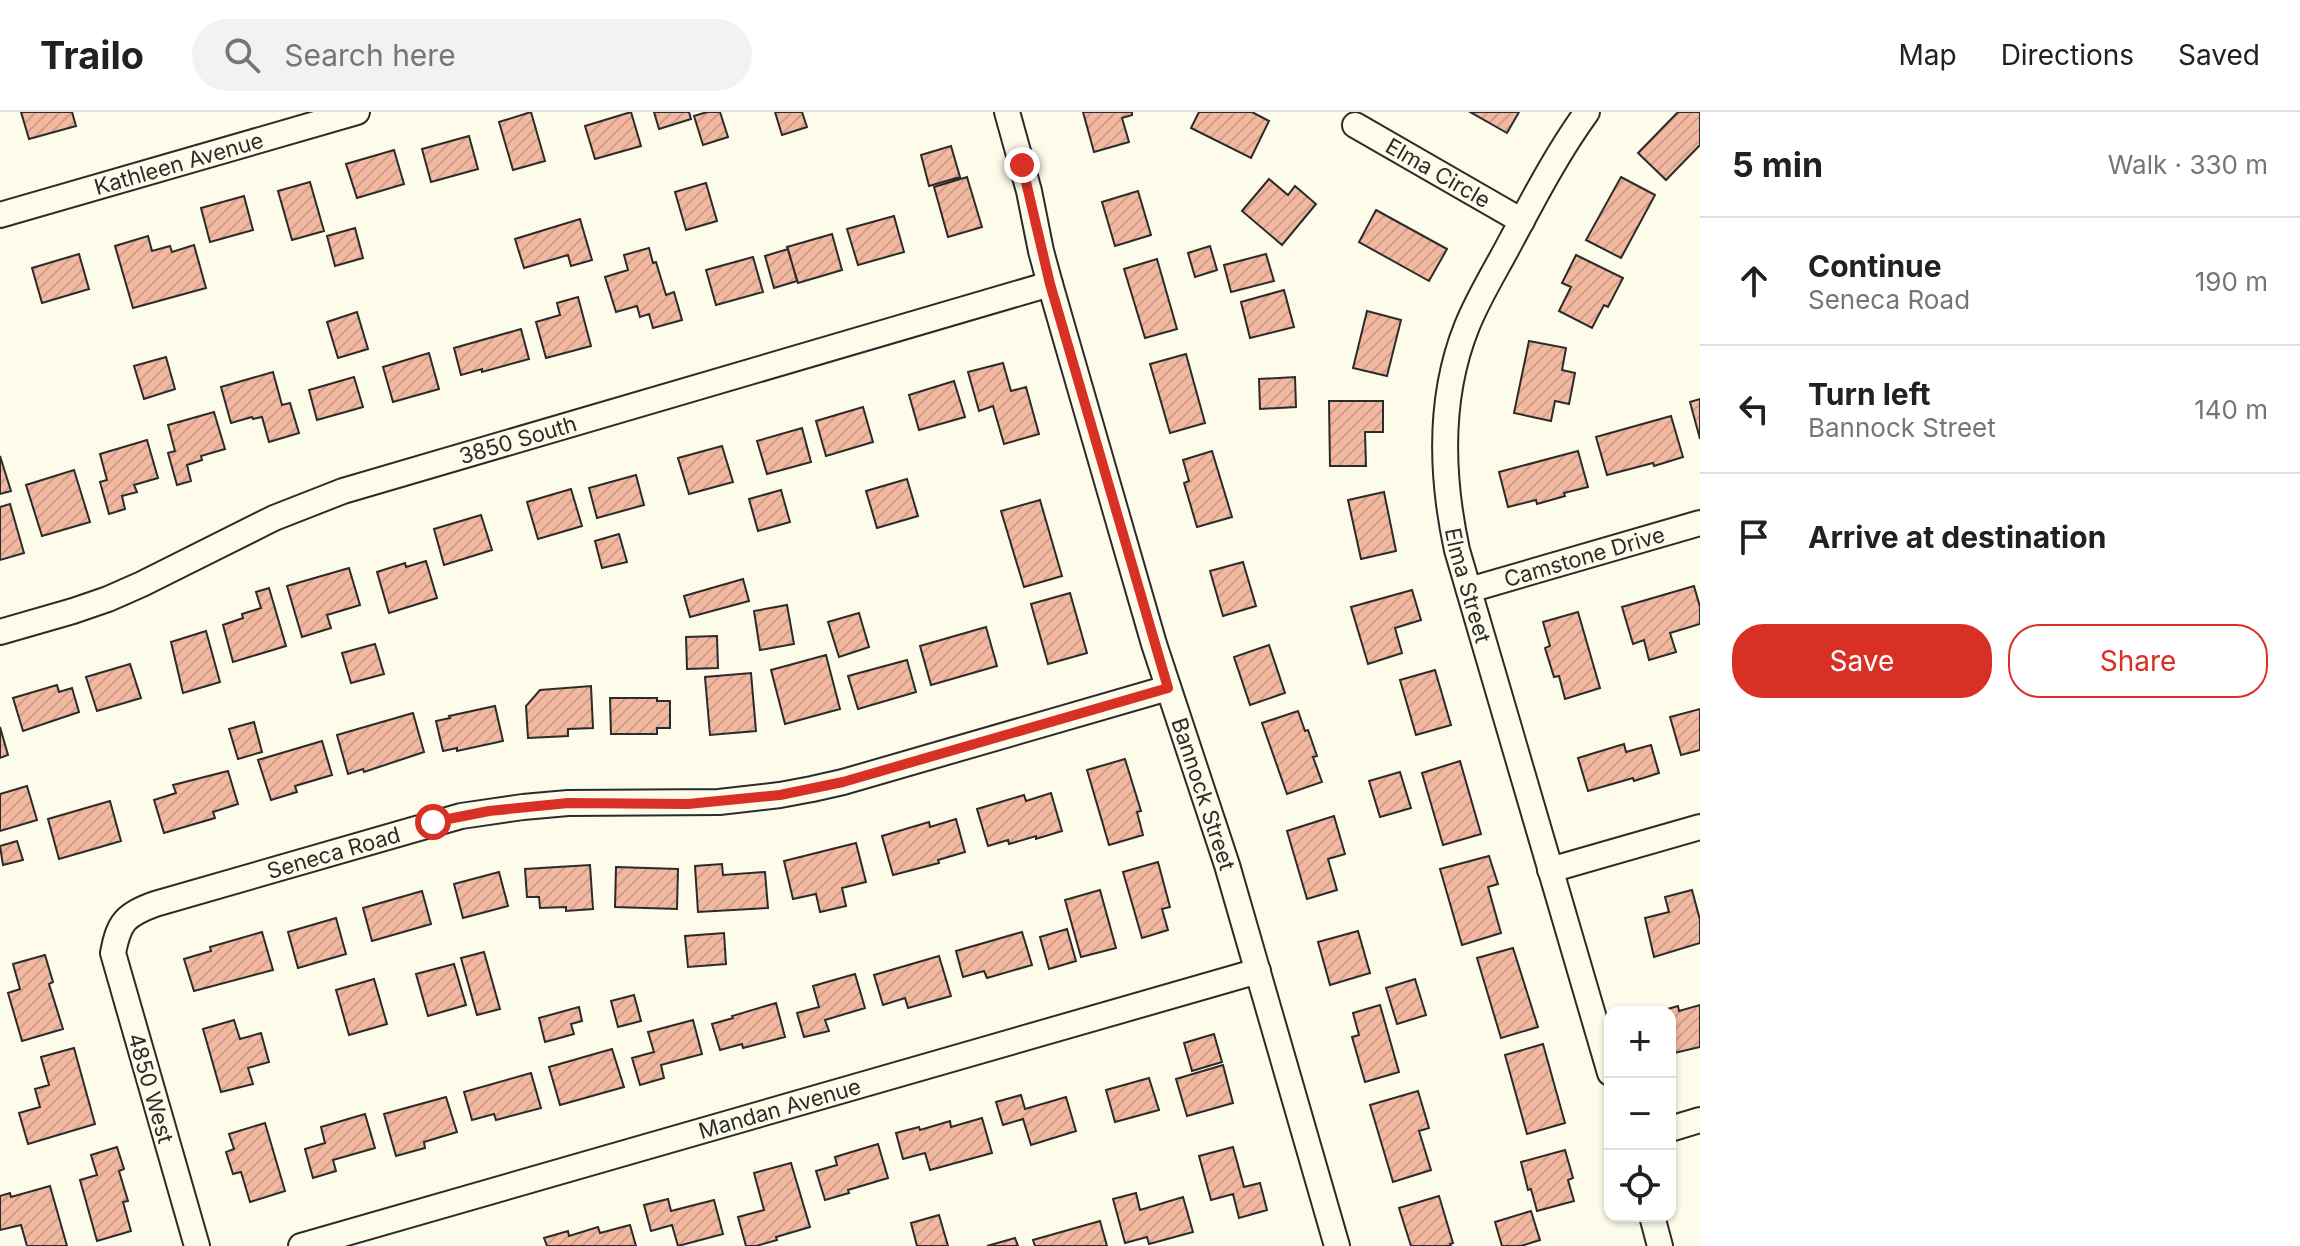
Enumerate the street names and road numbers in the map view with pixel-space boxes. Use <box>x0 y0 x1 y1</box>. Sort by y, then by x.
street label: Kathleen Avenue <box>91 127 266 200</box>
street label: Elma Circle <box>1381 133 1495 213</box>
street label: 3850 South <box>456 410 580 469</box>
street label: Camstone Drive <box>1501 521 1668 592</box>
street label: Elma Street <box>1440 526 1496 646</box>
street label: Bannock Street <box>1166 714 1241 873</box>
street label: Seneca Road <box>264 821 403 884</box>
street label: 4850 West <box>123 1030 179 1146</box>
street label: Mandan Avenue <box>696 1073 864 1144</box>

